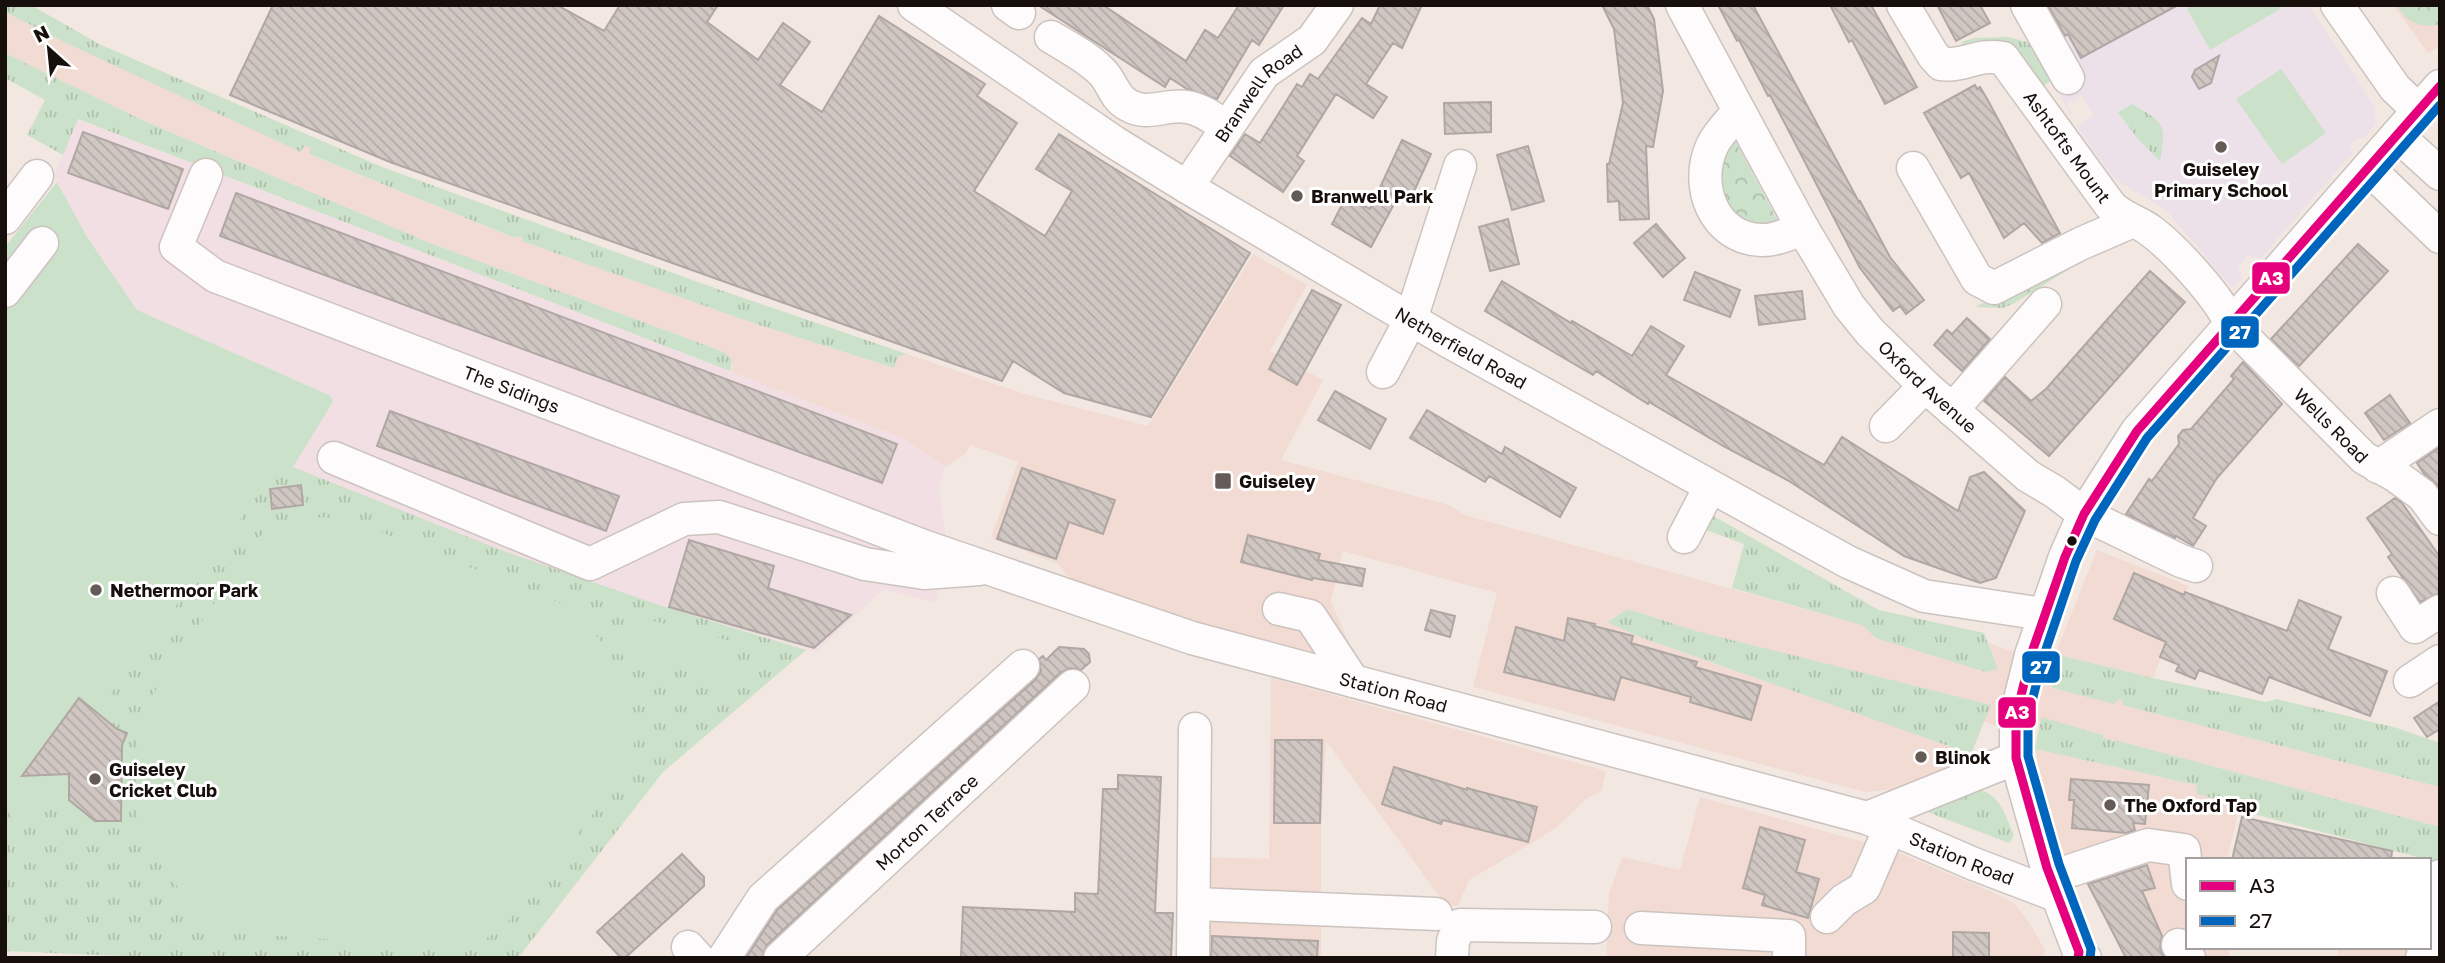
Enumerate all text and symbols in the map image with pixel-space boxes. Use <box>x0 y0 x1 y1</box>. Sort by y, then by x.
north arrow <box>14 14 84 84</box>
text: N <box>29 20 53 47</box>
street label: Branwell Road <box>1210 39 1306 146</box>
street label: Ashtofts Mount <box>2019 86 2116 207</box>
marker: Guiseley Primary School <box>2213 139 2229 155</box>
place label: Guiseley Primary School <box>2154 158 2288 201</box>
place label: Branwell Park <box>1311 185 1434 207</box>
marker: Branwell Park <box>1289 188 1305 204</box>
line badge: A3 <box>2251 261 2291 295</box>
text: A3 <box>2258 266 2284 289</box>
street label: Netherfield Road <box>1392 302 1531 393</box>
line badge: 27 <box>2220 315 2260 349</box>
text: 27 <box>2229 320 2251 343</box>
street label: Oxford Avenue <box>1874 335 1981 437</box>
street label: The Sidings <box>460 361 563 417</box>
street label: Wells Road <box>2290 383 2373 467</box>
place label: Guiseley <box>1239 470 1316 492</box>
marker: Guiseley <box>1213 471 1233 491</box>
unlabelled marker <box>2065 534 2079 548</box>
place label: Nethermoor Park <box>110 579 259 601</box>
marker: Nethermoor Park <box>88 582 104 598</box>
line badge: 27 <box>2021 650 2061 684</box>
text: 27 <box>2030 655 2052 678</box>
street label: Station Road <box>1337 667 1450 717</box>
line badge: A3 <box>1997 696 2037 729</box>
text: A3 <box>2004 700 2030 723</box>
place label: Blinok <box>1935 746 1991 768</box>
marker: Blinok <box>1913 749 1929 765</box>
place label: Guiseley Cricket Club <box>109 758 217 801</box>
street label: Morton Terrace <box>871 769 982 875</box>
marker: Guiseley Cricket Club <box>87 771 103 787</box>
place label: The Oxford Tap <box>2124 794 2257 816</box>
marker: The Oxford Tap <box>2102 797 2118 813</box>
street label: Station Road <box>1906 827 2017 889</box>
legend <box>2186 858 2431 949</box>
text: A3 <box>2249 872 2275 898</box>
text: 27 <box>2249 907 2272 933</box>

